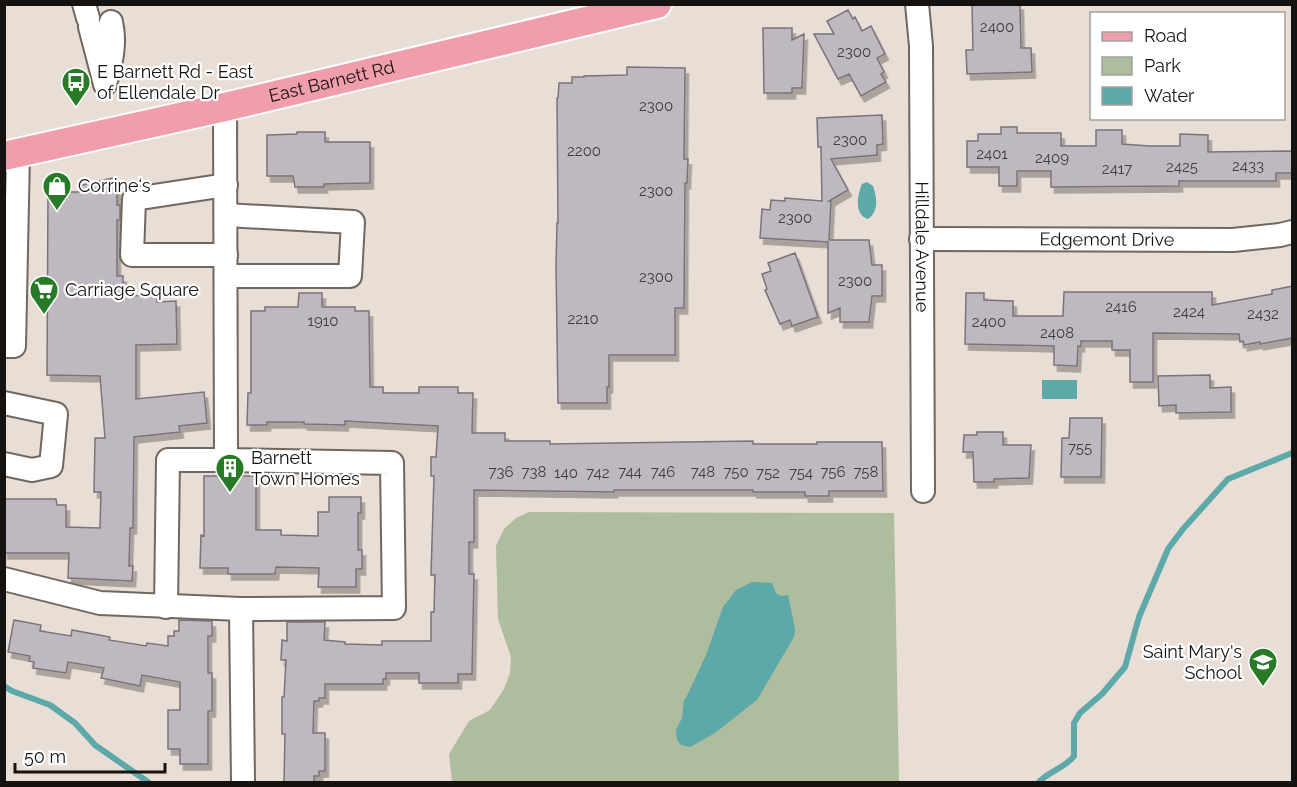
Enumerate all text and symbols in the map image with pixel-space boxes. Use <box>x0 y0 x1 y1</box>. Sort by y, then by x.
legend <box>1090 12 1285 120</box>
house number: 2400 <box>980 18 1014 36</box>
text: Road <box>1144 25 1187 46</box>
house number: 2300 <box>837 43 871 61</box>
text: Park <box>1144 55 1181 76</box>
street label: East Barnett Rd <box>267 56 396 106</box>
place label: E Barnett Rd - East of Ellendale Dr <box>97 61 253 103</box>
bus stop icon: E Barnett Rd - East of Ellendale Dr <box>60 66 92 108</box>
text: Water <box>1144 85 1195 106</box>
house number: 2300 <box>639 97 673 115</box>
house number: 2300 <box>833 131 867 149</box>
house number: 2200 <box>567 142 601 160</box>
house number: 2401 <box>976 145 1008 163</box>
house number: 2409 <box>1035 149 1069 167</box>
house number: 2433 <box>1232 157 1264 175</box>
house number: 2425 <box>1166 158 1198 176</box>
house number: 2417 <box>1102 160 1132 178</box>
shop icon: Corrine‘s <box>41 170 73 212</box>
place label: Corrine‘s <box>78 175 151 196</box>
street label: Hilldale Avenue <box>912 181 933 313</box>
house number: 2300 <box>639 182 673 200</box>
house number: 2300 <box>778 209 812 227</box>
street label: Edgemont Drive <box>1040 228 1175 250</box>
house number: 2300 <box>639 268 673 286</box>
house number: 2300 <box>838 272 872 290</box>
supermarket icon: Carriage Square <box>28 274 60 316</box>
place label: Carriage Square <box>65 279 199 300</box>
house number: 2416 <box>1105 298 1137 316</box>
house number: 2424 <box>1173 303 1205 321</box>
house number: 2432 <box>1247 305 1279 323</box>
house number: 2210 <box>567 310 599 328</box>
house number: 1910 <box>308 312 338 330</box>
house number: 2400 <box>972 313 1006 331</box>
house number: 2408 <box>1040 324 1074 342</box>
house number: 755 <box>1068 439 1092 457</box>
place label: Barnett Town Homes <box>251 447 360 489</box>
building icon: Barnett Town Homes <box>214 452 246 494</box>
house number: 736 <box>488 463 514 481</box>
house number: 738 <box>522 463 547 481</box>
house number: 744 <box>618 463 642 481</box>
house number: 746 <box>651 463 675 481</box>
house number: 748 <box>691 463 715 481</box>
house number: 750 <box>723 463 749 481</box>
house number: 756 <box>820 463 846 481</box>
house number: 758 <box>854 463 879 481</box>
house number: 140 <box>554 464 578 482</box>
house number: 742 <box>586 464 610 482</box>
house number: 752 <box>756 464 780 482</box>
house number: 754 <box>789 464 813 482</box>
place label: Saint Mary's School <box>1143 641 1242 683</box>
school or university icon: Saint Mary's School <box>1247 646 1279 688</box>
scale bar <box>15 736 165 774</box>
text: 50 m <box>24 746 66 767</box>

